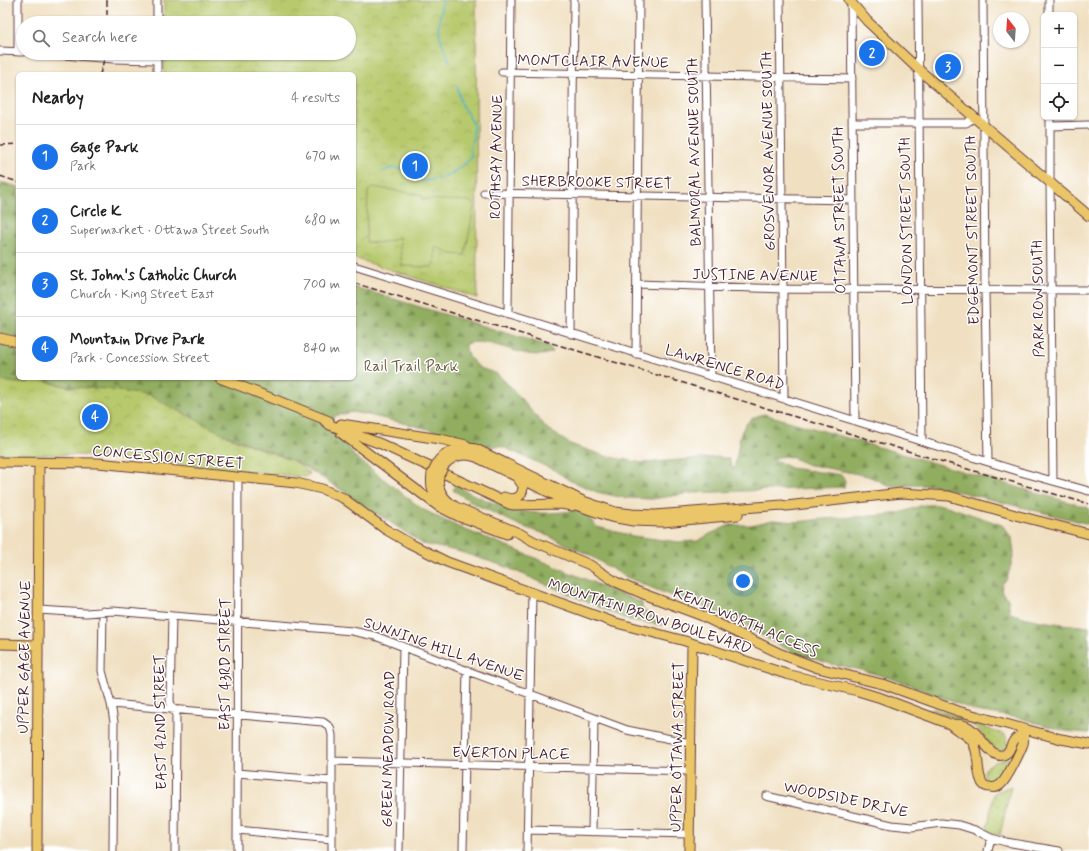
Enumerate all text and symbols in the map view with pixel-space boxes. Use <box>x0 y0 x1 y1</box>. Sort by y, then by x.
north arrow <box>993 12 1029 48</box>
map controls <box>1041 12 1077 120</box>
button: + <box>1041 12 1077 48</box>
search box <box>16 16 356 60</box>
icon: search <box>30 27 52 49</box>
text: Search here <box>62 28 138 48</box>
pin: 2 <box>859 38 885 68</box>
button: − <box>1041 48 1077 84</box>
street label: MONTCLAIR AVENUE <box>517 51 669 73</box>
street label: GROSVENOR AVENUE SOUTH <box>757 51 781 251</box>
pin: 3 <box>935 52 961 82</box>
street label: BALMORAL AVENUE SOUTH <box>683 57 707 247</box>
button: locate <box>1041 84 1077 120</box>
text: Nearby <box>32 87 84 109</box>
text: 4 results <box>291 90 340 107</box>
street label: ROTHSAY AVENUE <box>486 94 508 219</box>
street label: OTTAWA STREET SOUTH <box>829 126 851 294</box>
street label: EDGEMONT STREET SOUTH <box>961 135 985 325</box>
street label: LONDON STREET SOUTH <box>896 137 918 305</box>
text: Gage Park <box>70 138 138 158</box>
text: 1 <box>42 148 48 165</box>
text: 670 m <box>305 148 340 165</box>
pin: 1 <box>402 151 428 181</box>
text: Park <box>70 158 96 175</box>
street label: SHERBROOKE STREET <box>521 172 673 194</box>
text: Circle K <box>70 202 121 222</box>
text: 2 <box>42 212 48 229</box>
text: 680 m <box>305 212 340 229</box>
text: Supermarket · Ottawa Street South <box>70 222 269 239</box>
street label: PARK ROW SOUTH <box>1028 240 1050 358</box>
street label: JUSTINE AVENUE <box>692 265 818 287</box>
text: St. John's Catholic Church <box>70 266 237 286</box>
text: 3 <box>42 276 48 293</box>
text: 700 m <box>303 276 340 293</box>
text: Church · King Street East <box>70 286 214 303</box>
text: Mountain Drive Park <box>70 330 205 350</box>
text: 4 <box>41 340 49 357</box>
text: 840 m <box>303 340 340 357</box>
street label: LAWRENCE ROAD <box>663 340 787 396</box>
text: Park · Concession Street <box>70 350 210 367</box>
park label: Rail Trail Park <box>364 357 459 377</box>
pin: 4 <box>82 402 108 432</box>
street label: CONCESSION STREET <box>91 441 245 475</box>
your location <box>733 571 753 591</box>
street label: MOUNTAIN BROW BOULEVARD <box>545 574 754 659</box>
street label: UPPER GAGE AVENUE <box>14 580 36 734</box>
street label: KENILWORTH ACCESS <box>670 583 822 663</box>
street label: EAST 43RD STREET <box>216 597 236 730</box>
street label: SUNNING HILL AVENUE <box>361 613 527 687</box>
street label: EAST 42ND STREET <box>150 654 172 790</box>
street label: UPPER OTTAWA STREET <box>667 661 689 832</box>
street label: GREEN MEADOW ROAD <box>378 670 400 828</box>
street label: EVERTON PLACE <box>452 743 570 765</box>
street label: WOODSIDE DRIVE <box>782 777 910 823</box>

